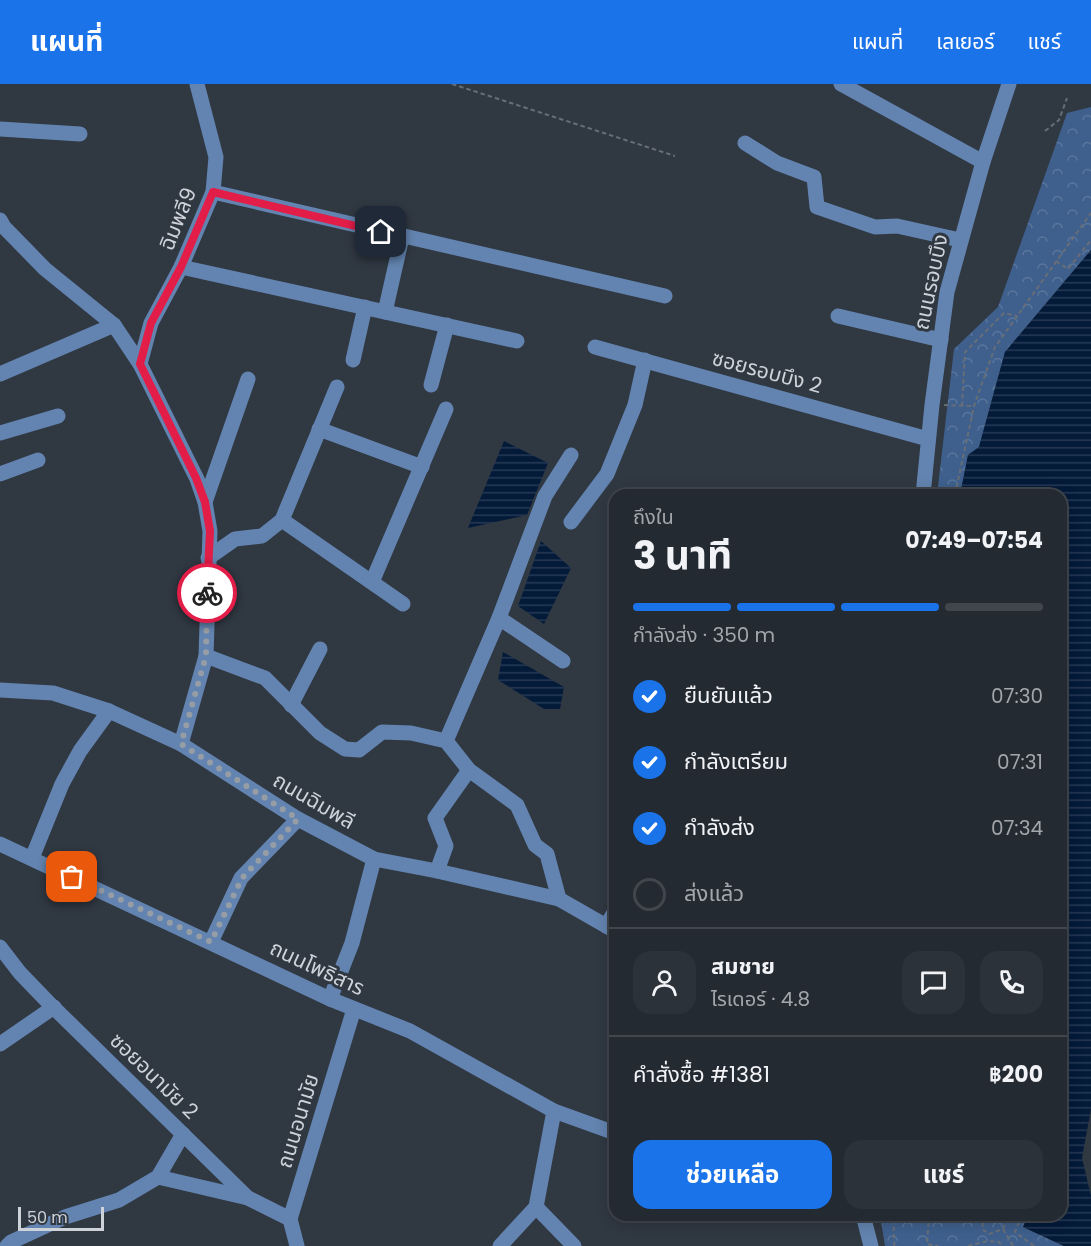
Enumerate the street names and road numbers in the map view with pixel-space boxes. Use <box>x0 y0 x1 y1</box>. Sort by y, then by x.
street label: ฉิมพลี9 <box>152 183 203 255</box>
street label: ถนนรอบบึง <box>906 231 955 333</box>
street label: ซอยรอบบึง 2 <box>709 343 825 400</box>
street label: ถนนฉิมพลี <box>268 765 361 836</box>
street label: ถนนโพธิสาร <box>265 933 369 1002</box>
street label: ซอยอนามัย 2 <box>104 1026 205 1125</box>
street label: ถนนอนามัย <box>269 1070 326 1172</box>

